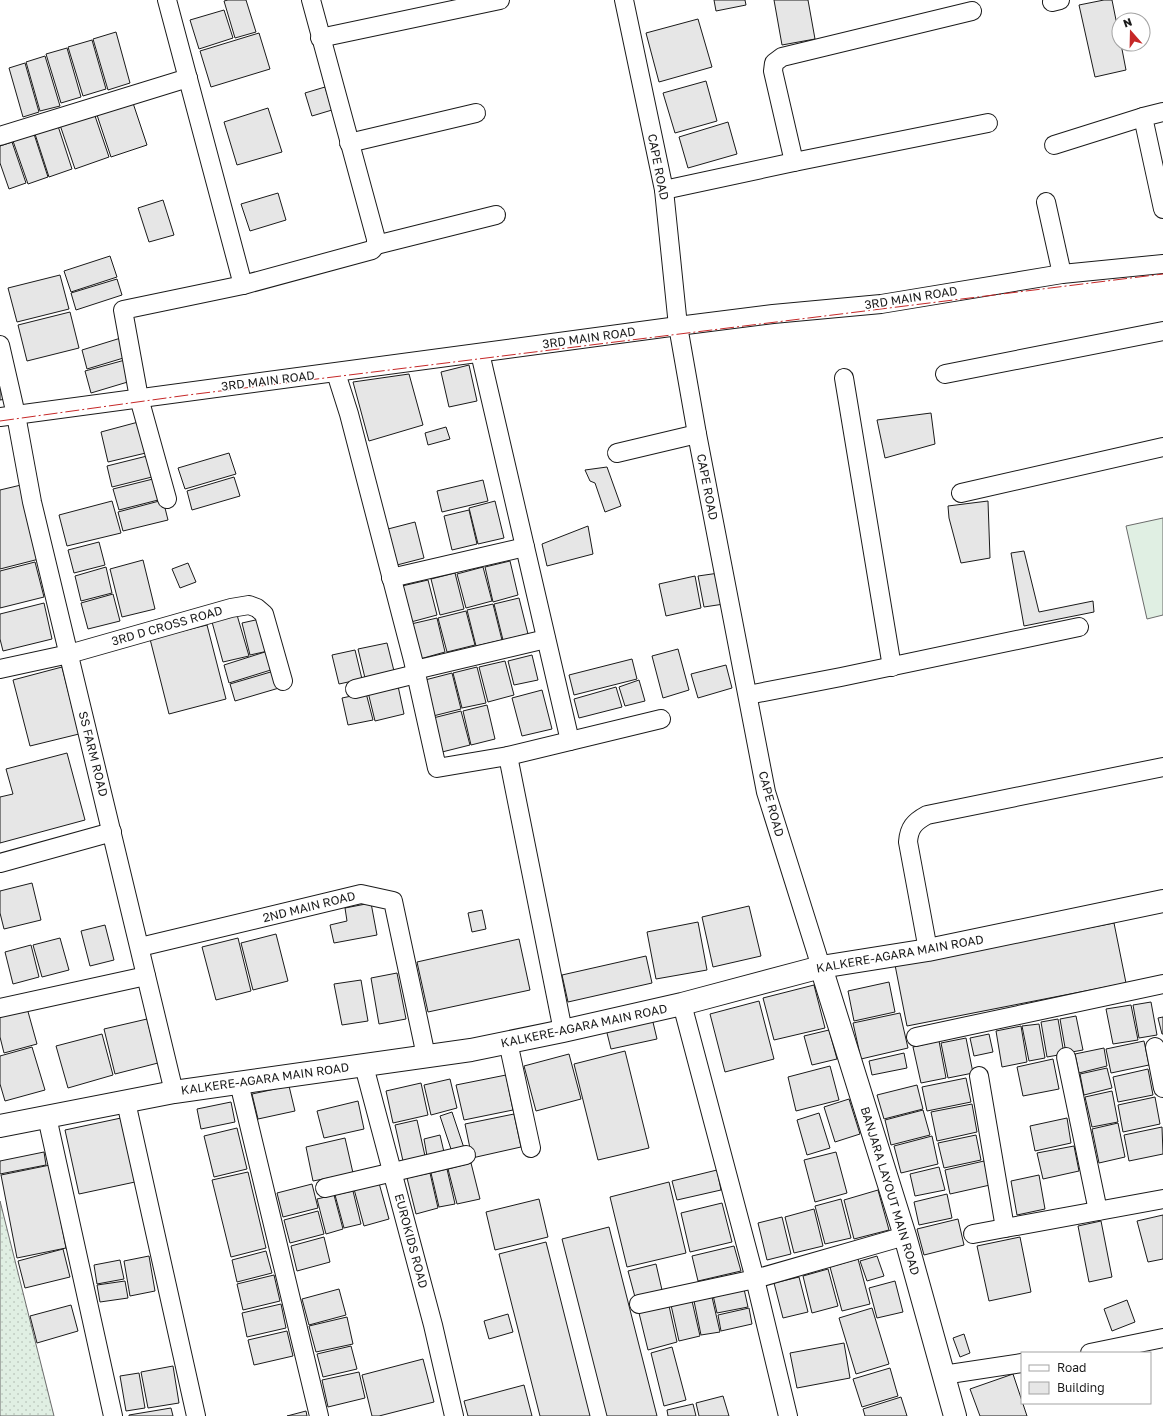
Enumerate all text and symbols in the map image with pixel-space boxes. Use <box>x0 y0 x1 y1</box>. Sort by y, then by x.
north arrow <box>1111 12 1151 52</box>
text: N <box>1121 15 1134 30</box>
street label: CAPE ROAD <box>645 132 672 201</box>
street label: 3RD MAIN ROAD <box>863 283 959 312</box>
street label: 3RD MAIN ROAD <box>541 324 637 351</box>
street label: 3RD MAIN ROAD <box>220 367 316 394</box>
street label: CAPE ROAD <box>694 452 721 521</box>
street label: 3RD D CROSS ROAD <box>110 602 224 649</box>
street label: SS FARM ROAD <box>76 710 111 798</box>
street label: CAPE ROAD <box>756 769 787 838</box>
street label: 2ND MAIN ROAD <box>261 888 357 925</box>
street label: KALKERE-AGARA MAIN ROAD <box>815 931 985 976</box>
street label: KALKERE-AGARA MAIN ROAD <box>499 1001 668 1050</box>
street label: KALKERE-AGARA MAIN ROAD <box>180 1059 350 1098</box>
street label: BANJARA LAYOUT MAIN ROAD <box>858 1105 923 1277</box>
street label: EUROKIDS ROAD <box>392 1192 431 1290</box>
legend <box>1021 1352 1151 1404</box>
text: Road <box>1057 1360 1086 1375</box>
text: Building <box>1057 1380 1105 1395</box>

